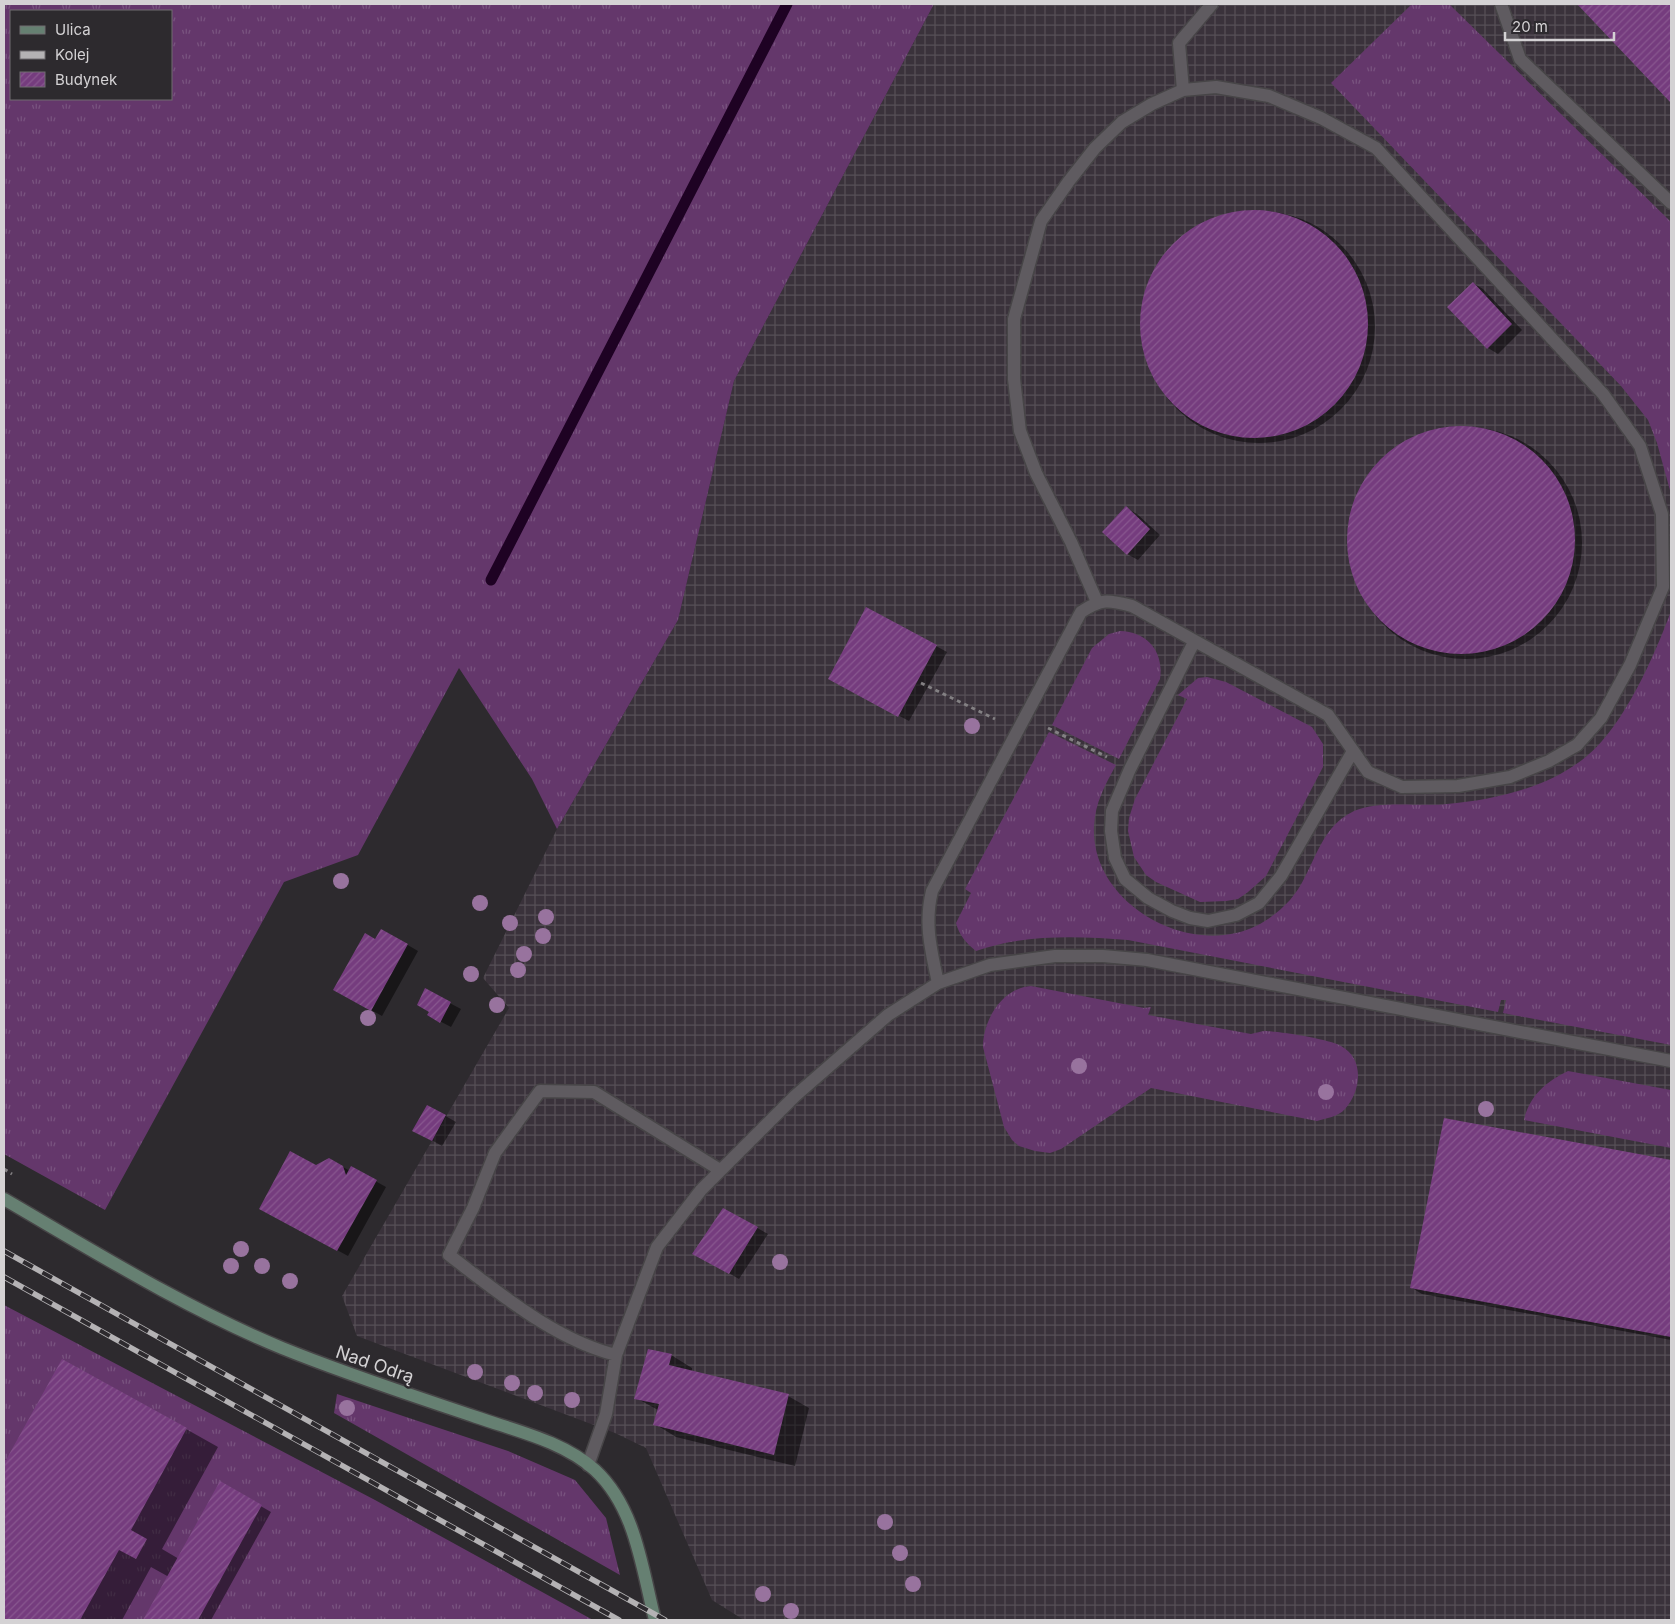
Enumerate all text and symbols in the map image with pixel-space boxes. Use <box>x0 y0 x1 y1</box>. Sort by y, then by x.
legend <box>10 10 172 100</box>
scale bar <box>1505 10 1614 42</box>
text: 20 m <box>1512 17 1548 36</box>
text: Ulica <box>55 20 91 39</box>
text: Kolej <box>55 45 90 64</box>
text: Budynek <box>55 70 118 89</box>
street label: Nad Odrą <box>333 1341 417 1387</box>

